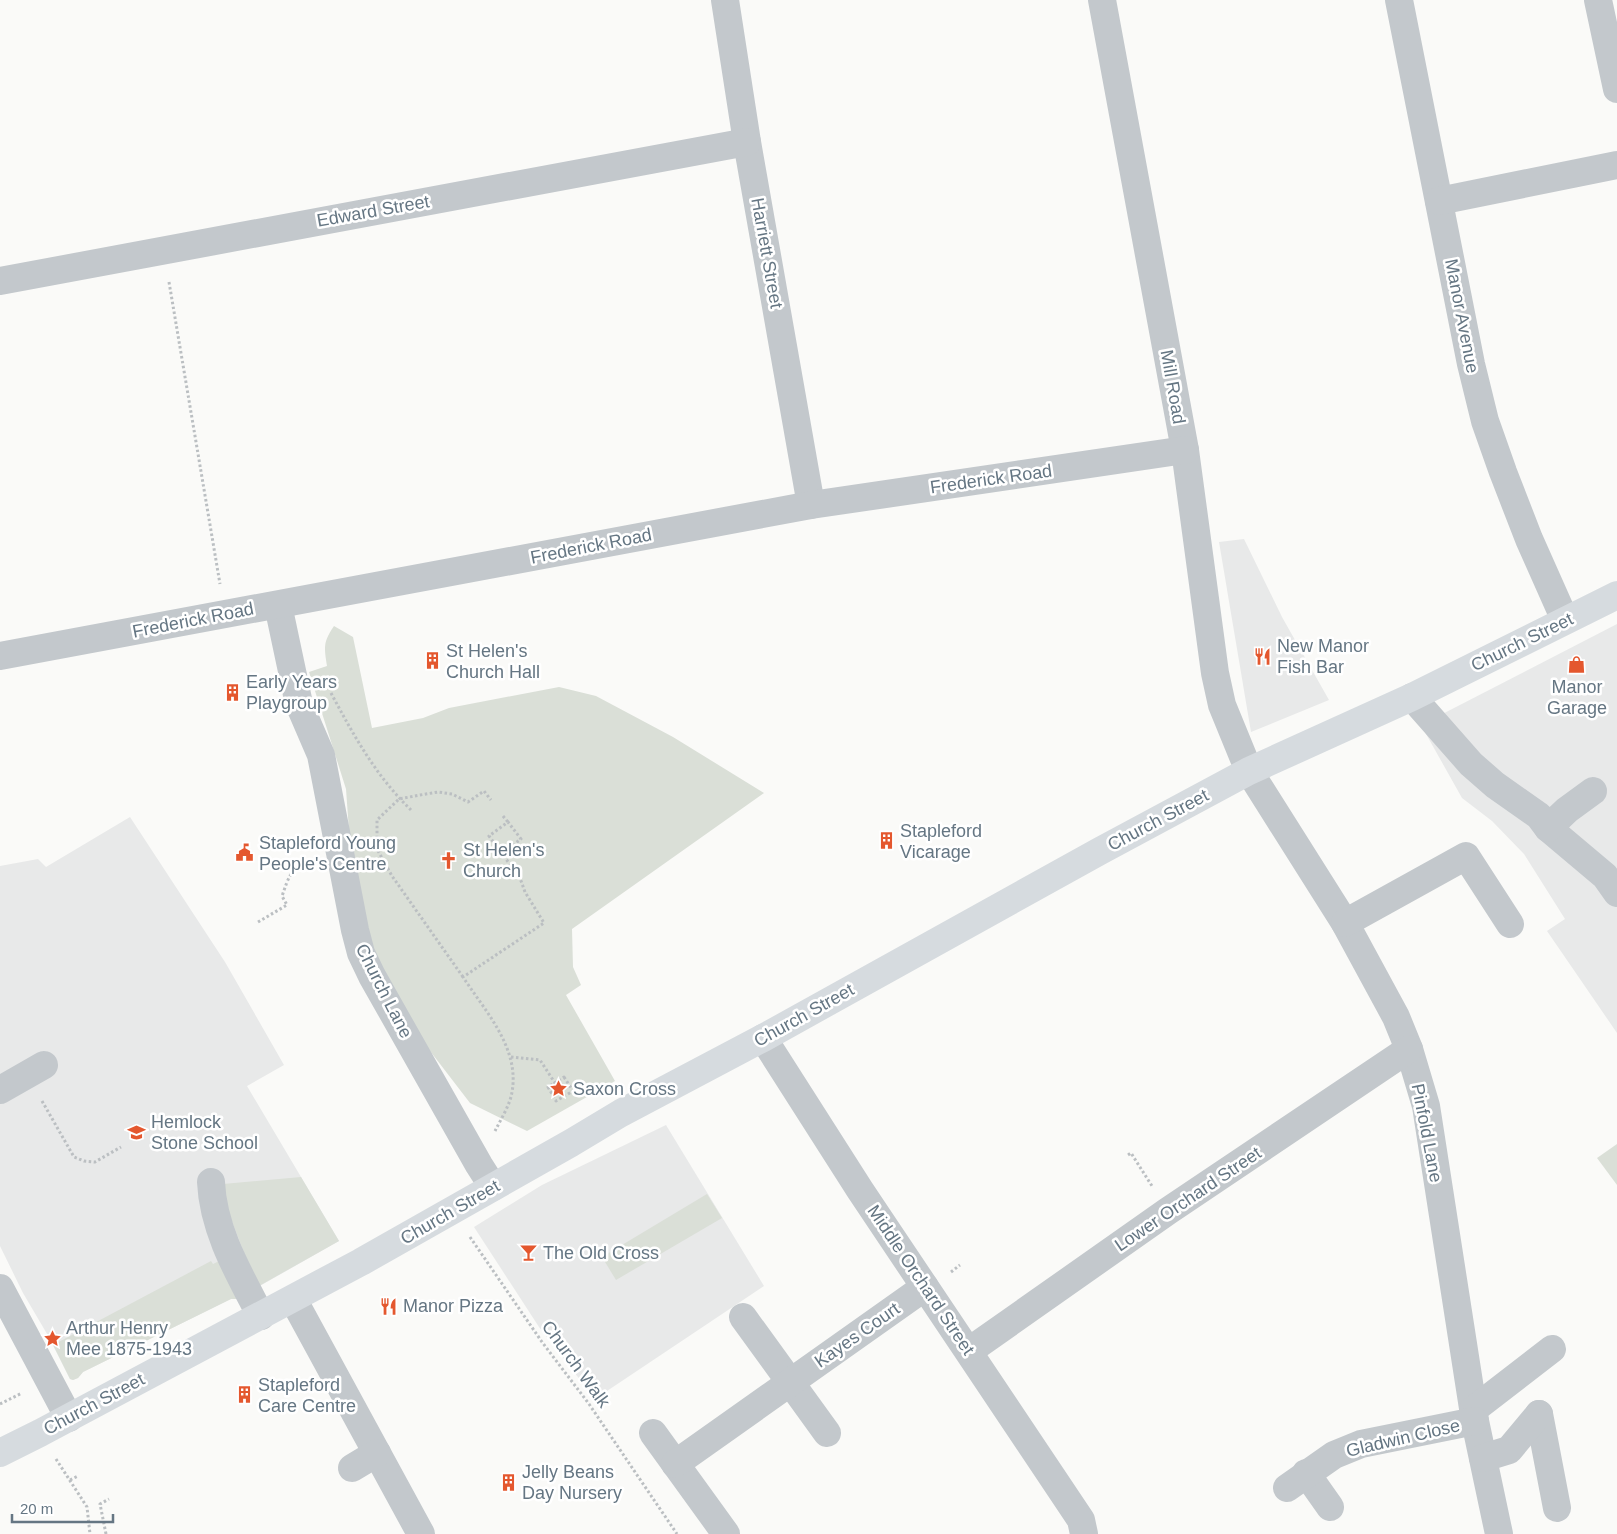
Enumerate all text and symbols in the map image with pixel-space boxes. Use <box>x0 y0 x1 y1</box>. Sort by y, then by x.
street label: Edward Street <box>315 191 431 231</box>
street label: Harriett Street <box>747 196 787 310</box>
street label: Manor Avenue <box>1441 257 1483 375</box>
street label: Mill Road <box>1157 348 1189 426</box>
street label: Frederick Road <box>929 461 1053 497</box>
street label: Frederick Road <box>529 524 653 568</box>
street label: Frederick Road <box>131 598 255 642</box>
street label: Church Street <box>1468 609 1576 675</box>
place label: New Manor Fish Bar <box>1277 636 1369 677</box>
place label: St Helen's Church Hall <box>446 641 540 682</box>
restaurant icon: New Manor Fish Bar <box>1253 646 1273 666</box>
building icon: St Helen's Church Hall <box>422 651 442 671</box>
shop icon: Manor Garage <box>1567 654 1587 674</box>
place label: Early Years Playgroup <box>246 672 337 713</box>
place label: Manor Garage <box>1547 677 1607 718</box>
building icon: Early Years Playgroup <box>222 682 242 702</box>
street label: Church Street <box>1104 785 1212 855</box>
place label: Stapleford Vicarage <box>900 821 982 862</box>
building icon: Stapleford Vicarage <box>876 831 896 851</box>
place label: Stapleford Young People's Centre <box>259 833 396 874</box>
place label: St Helen's Church <box>463 840 544 881</box>
public building icon: Stapleford Young People's Centre <box>235 843 255 863</box>
church icon: St Helen's Church <box>439 850 459 870</box>
street label: Church Lane <box>352 941 416 1041</box>
street label: Church Street <box>751 979 857 1051</box>
place icon: Saxon Cross <box>549 1079 569 1099</box>
place label: Saxon Cross <box>573 1079 676 1099</box>
street label: Pinfold Lane <box>1408 1082 1446 1184</box>
place label: Hemlock Stone School <box>151 1112 258 1153</box>
school or university icon: Hemlock Stone School <box>127 1122 147 1142</box>
street label: Lower Orchard Street <box>1111 1143 1265 1255</box>
street label: Church Street <box>397 1176 503 1248</box>
street label: Middle Orchard Street <box>863 1201 979 1359</box>
bar icon: The Old Cross <box>519 1243 539 1263</box>
place label: The Old Cross <box>543 1243 659 1263</box>
restaurant icon: Manor Pizza <box>379 1296 399 1316</box>
place label: Manor Pizza <box>403 1296 504 1316</box>
street label: Kayes Court <box>811 1298 903 1372</box>
street label: Church Walk <box>538 1317 615 1412</box>
place label: Arthur Henry Mee 1875-1943 <box>66 1318 192 1359</box>
place icon: Arthur Henry Mee 1875-1943 <box>42 1328 62 1348</box>
street label: Church Street <box>40 1369 148 1439</box>
place label: Stapleford Care Centre <box>258 1375 356 1416</box>
building icon: Stapleford Care Centre <box>234 1385 254 1405</box>
street label: Gladwin Close <box>1344 1415 1462 1461</box>
place label: Jelly Beans Day Nursery <box>522 1462 622 1503</box>
building icon: Jelly Beans Day Nursery <box>498 1472 518 1492</box>
scale bar <box>12 1492 114 1524</box>
text: 20 m <box>20 1500 53 1517</box>

